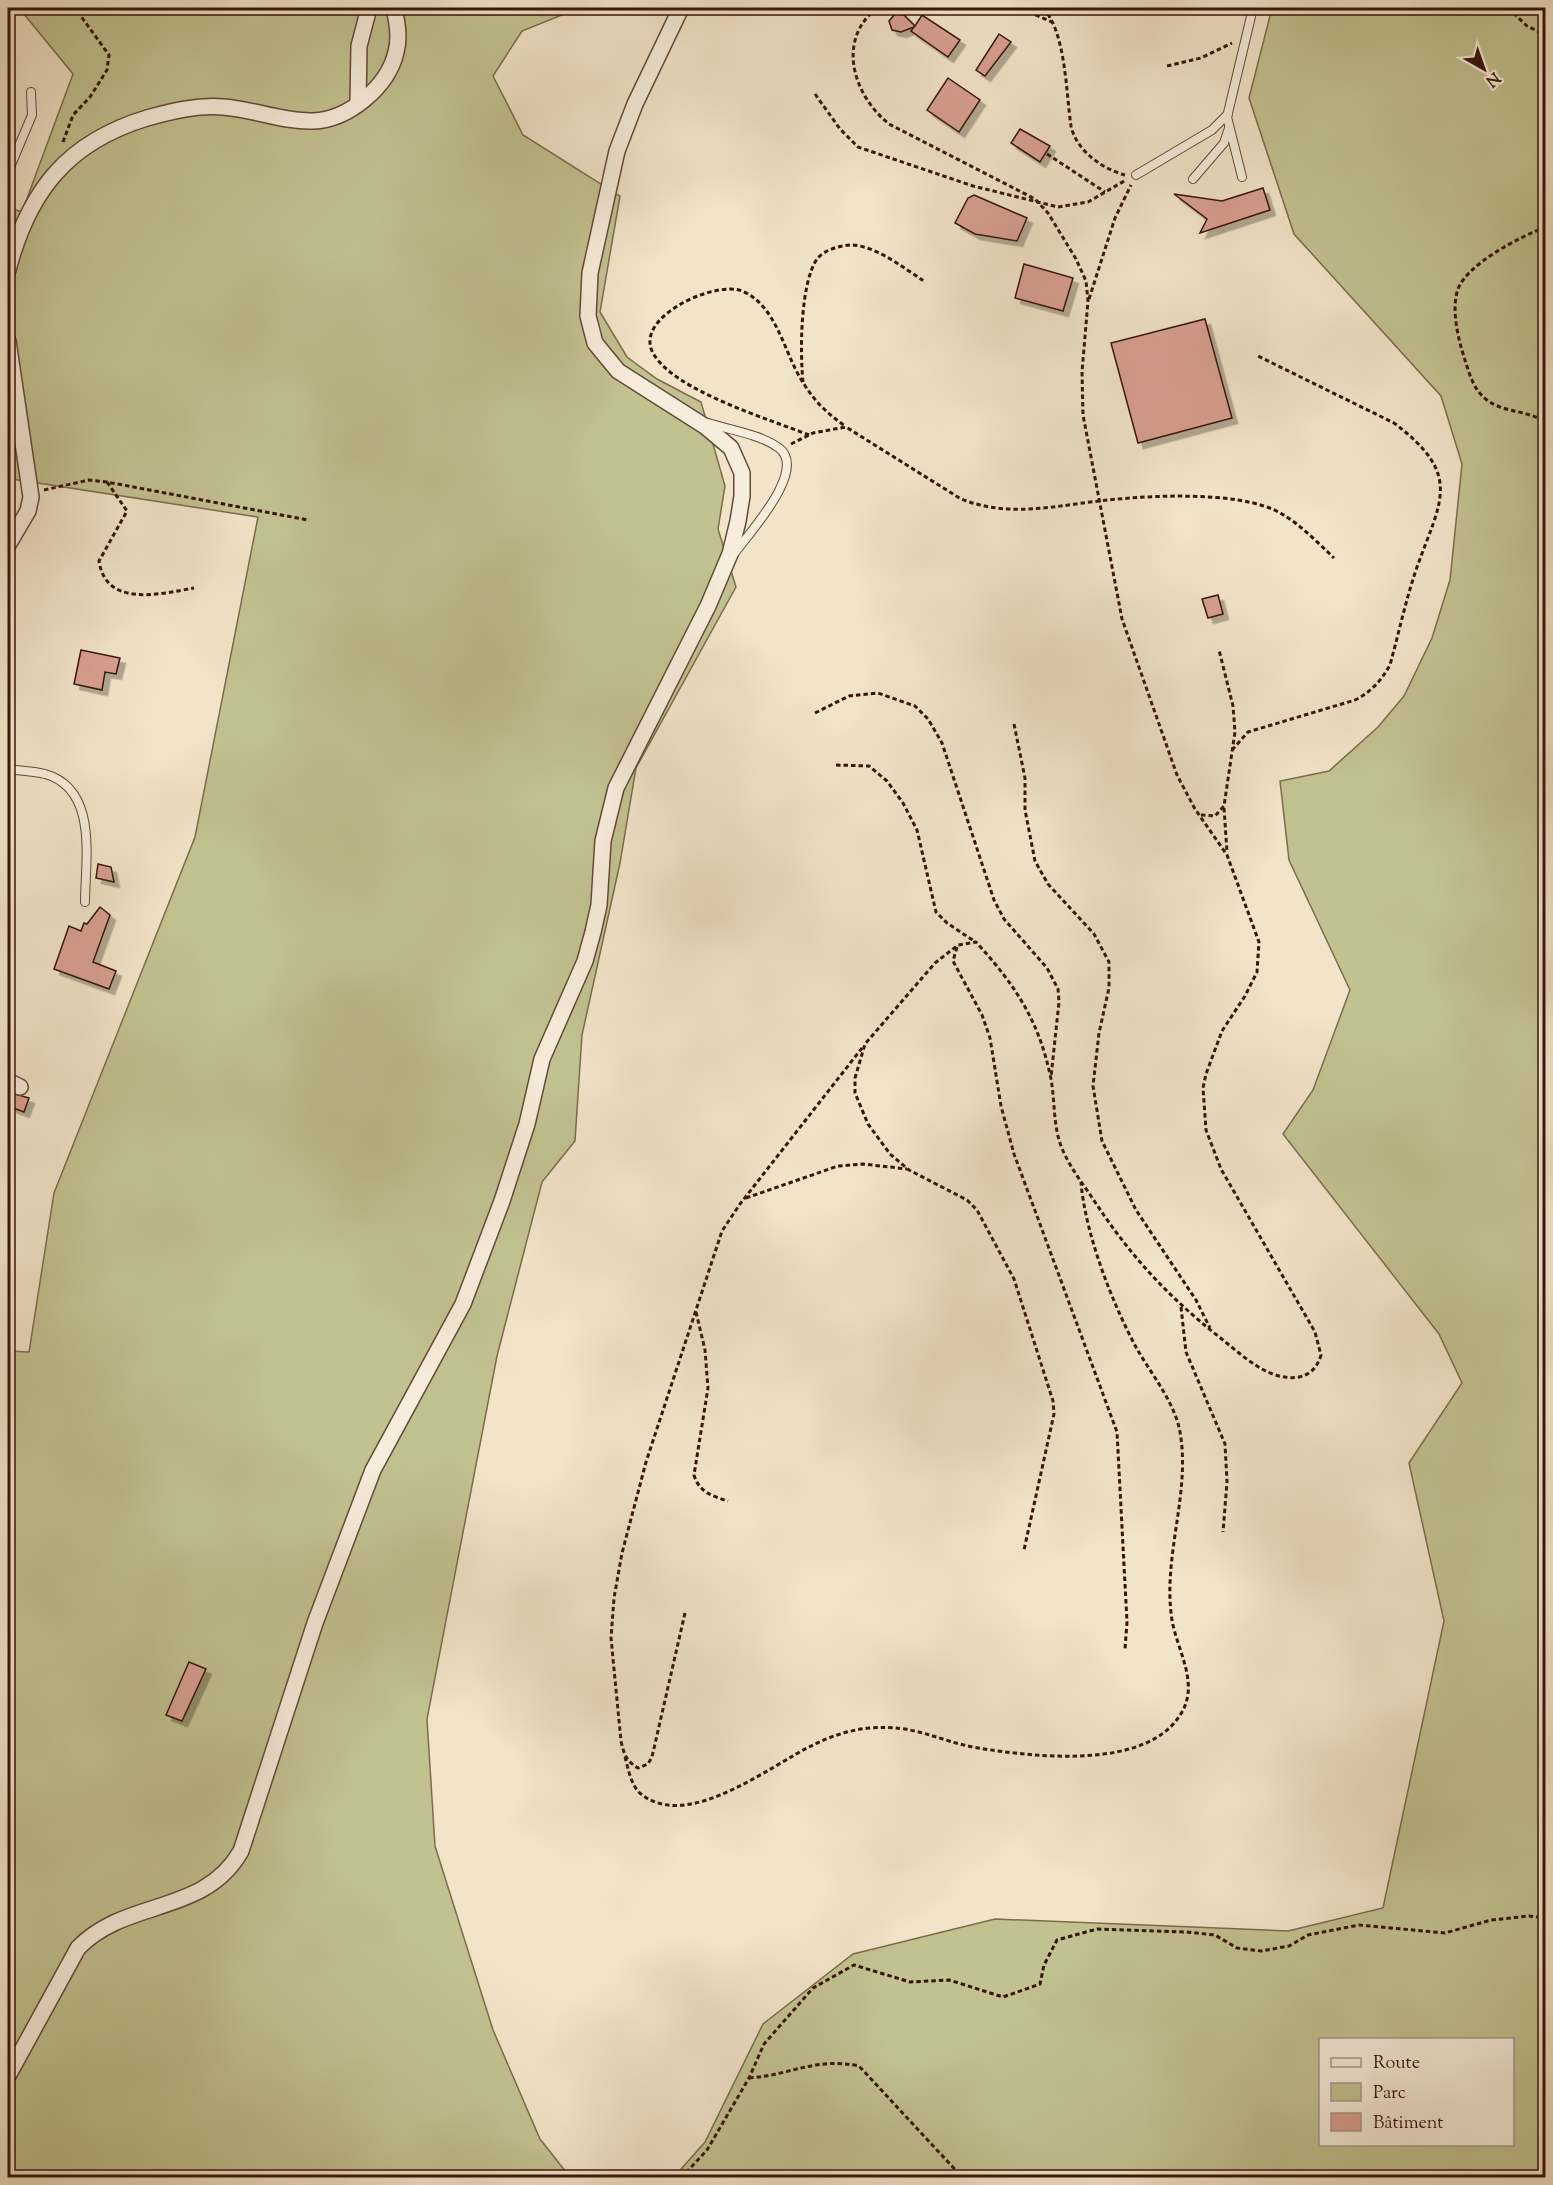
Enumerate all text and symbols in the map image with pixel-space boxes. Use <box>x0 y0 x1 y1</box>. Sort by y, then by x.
north arrow <box>1454 39 1514 99</box>
text: N <box>1480 66 1504 92</box>
legend <box>1319 2038 1514 2146</box>
text: Route <box>1373 2051 1420 2077</box>
text: Parc <box>1373 2081 1406 2107</box>
text: Bâtiment <box>1373 2111 1443 2137</box>

